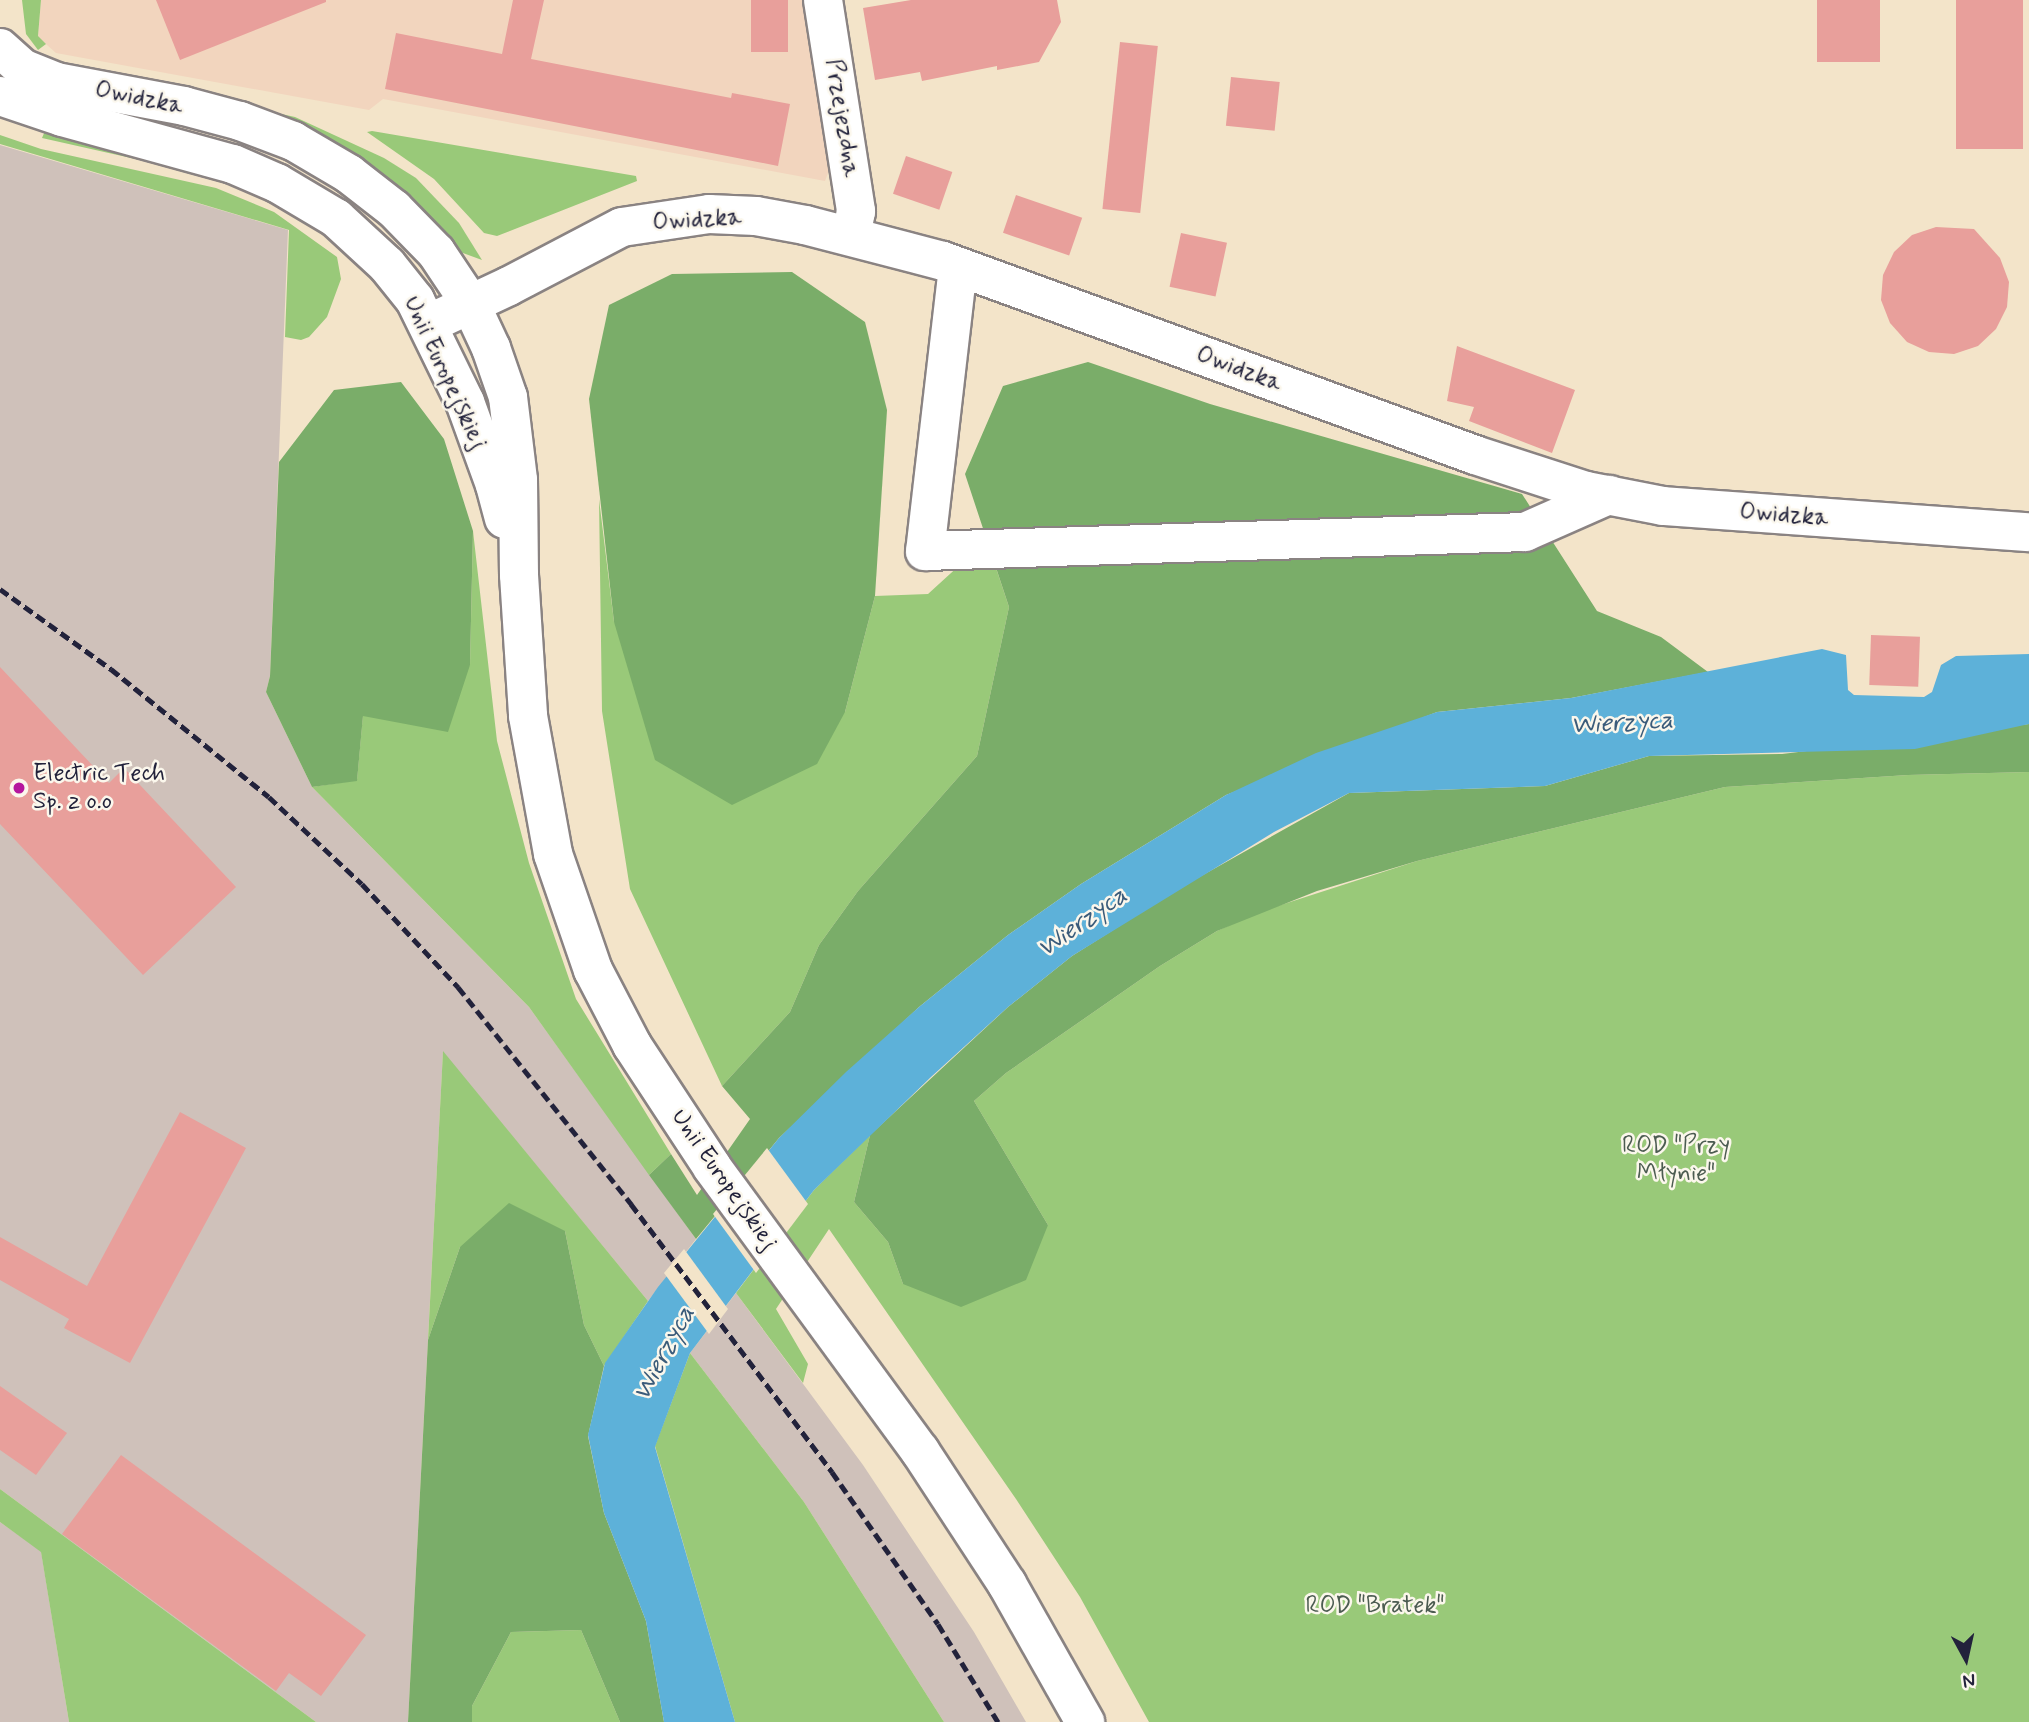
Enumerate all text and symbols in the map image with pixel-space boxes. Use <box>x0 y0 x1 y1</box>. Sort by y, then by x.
street label: Przejezdna <box>818 57 866 179</box>
street label: Owidzka <box>92 75 186 121</box>
street label: Owidzka <box>652 203 742 237</box>
street label: Unii Europejskiej <box>397 292 493 454</box>
street label: Owidzka <box>1192 340 1286 398</box>
street label: Owidzka <box>1739 498 1829 532</box>
water label: Wierzyca <box>1570 706 1674 742</box>
place label: Electric Tech Sp. z o.o <box>33 760 160 816</box>
marker: Electric Tech Sp. z o.o <box>11 780 27 796</box>
water label: Wierzyca <box>1032 881 1134 965</box>
street label: Unii Europejskiej <box>665 1104 783 1256</box>
park label: ROD "Przy Młynie" <box>1622 1132 1730 1188</box>
water label: Wierzyca <box>627 1301 703 1407</box>
park label: ROD "Bratek" <box>1306 1592 1444 1620</box>
north arrow <box>1931 1624 2001 1694</box>
text: N <box>1961 1667 1977 1694</box>

